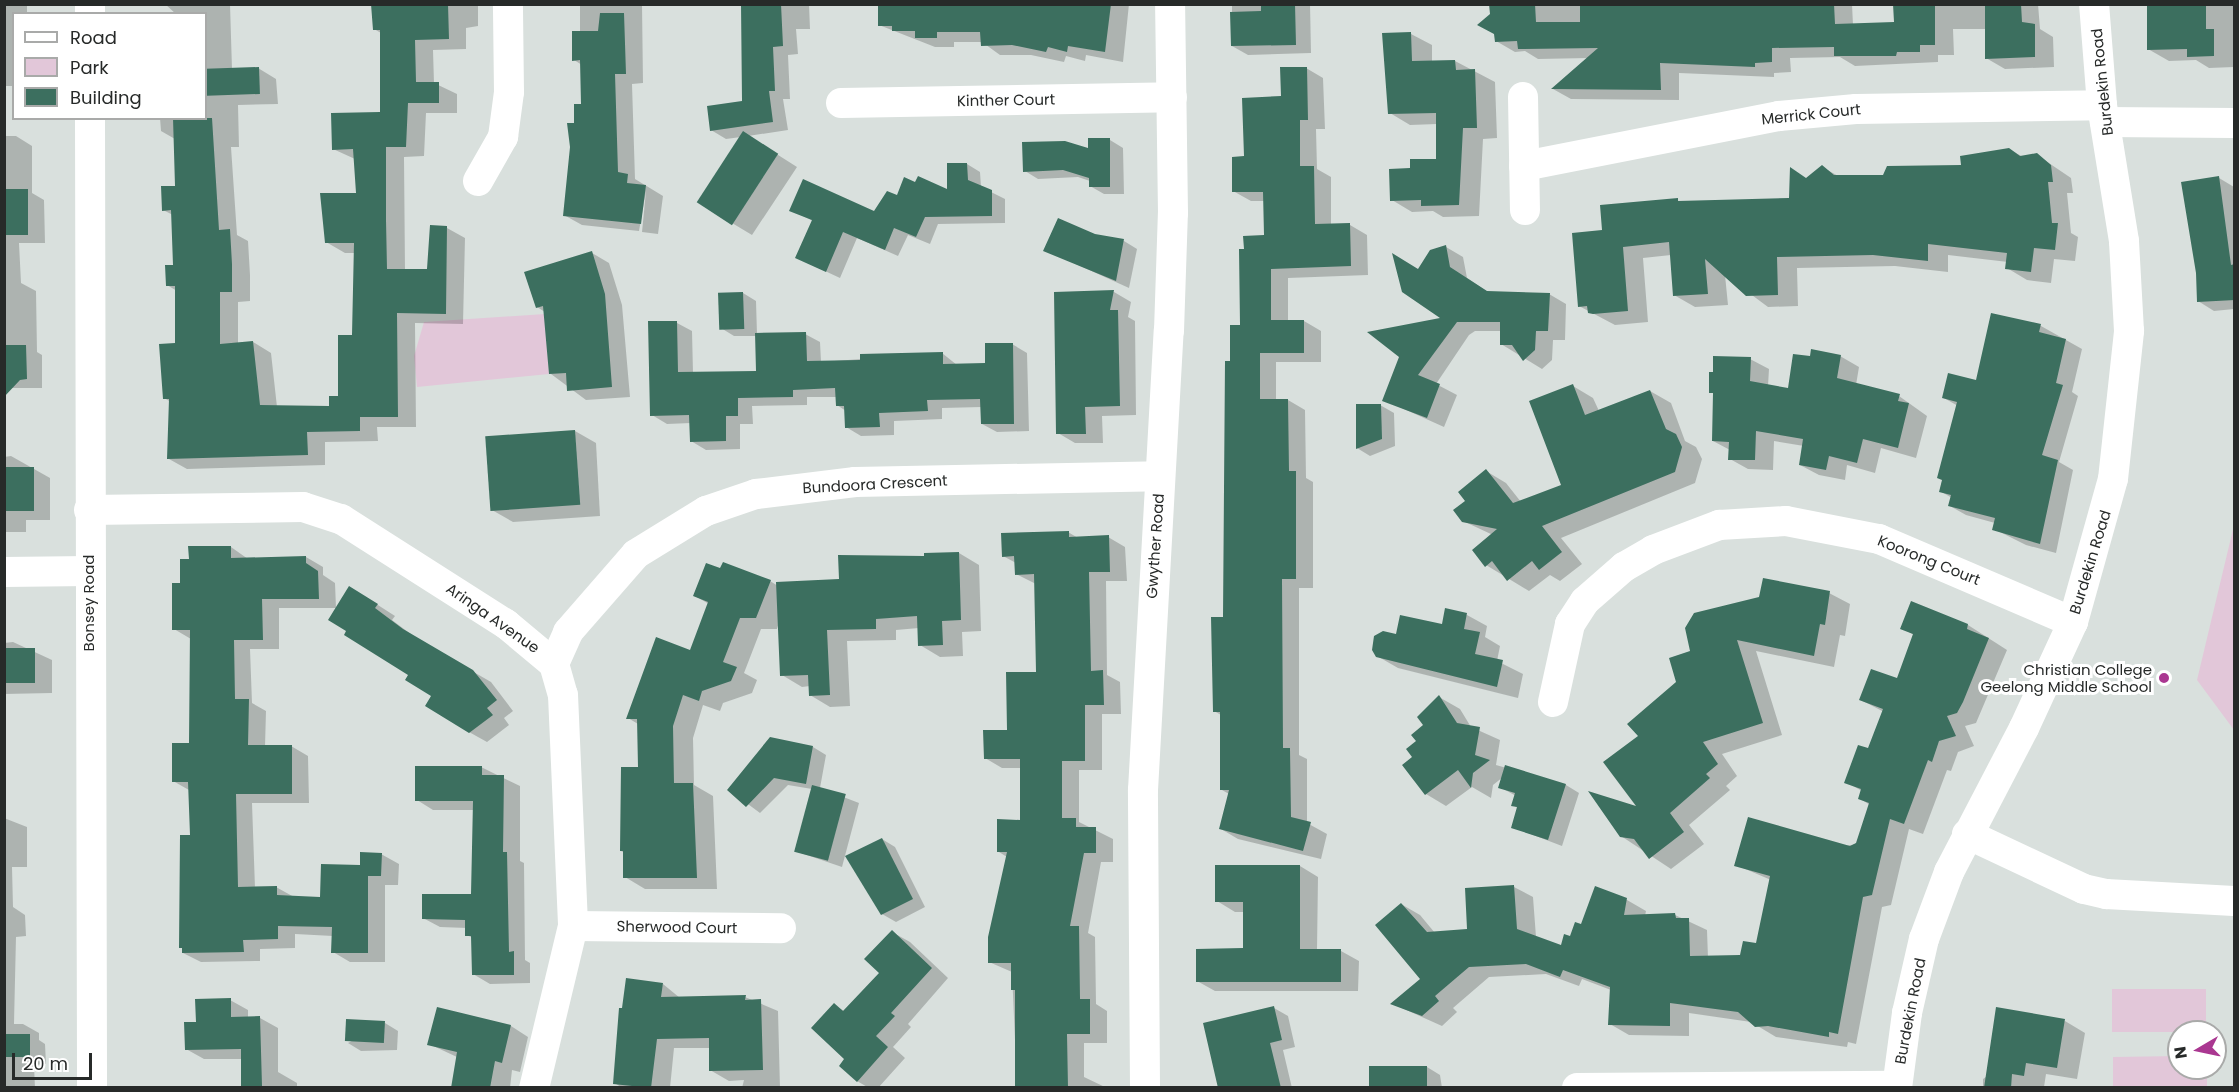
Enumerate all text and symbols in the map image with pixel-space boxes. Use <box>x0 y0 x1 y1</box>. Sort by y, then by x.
legend <box>12 12 207 120</box>
text: Road <box>70 25 117 50</box>
street label: Burdekin Road <box>2087 27 2117 137</box>
text: Park <box>70 55 109 80</box>
text: Building <box>70 85 142 110</box>
street label: Kinther Court <box>957 90 1055 110</box>
street label: Merrick Court <box>1760 100 1862 128</box>
street label: Bundoora Crescent <box>802 471 948 497</box>
street label: Gwyther Road <box>1142 493 1168 599</box>
street label: Burdekin Road <box>2066 508 2114 616</box>
street label: Koorong Court <box>1875 531 1983 589</box>
street label: Bonsey Road <box>80 555 98 651</box>
street label: Aringa Avenue <box>443 579 543 657</box>
place label: Christian College Geelong Middle School <box>1980 660 2152 695</box>
marker: Christian College Geelong Middle School <box>2157 671 2171 685</box>
street label: Sherwood Court <box>616 917 738 937</box>
street label: Burdekin Road <box>1891 956 1929 1066</box>
north arrow <box>2167 1020 2227 1080</box>
scale bar <box>15 1041 94 1079</box>
text: N <box>2168 1045 2193 1060</box>
text: 20 m <box>23 1051 68 1076</box>

